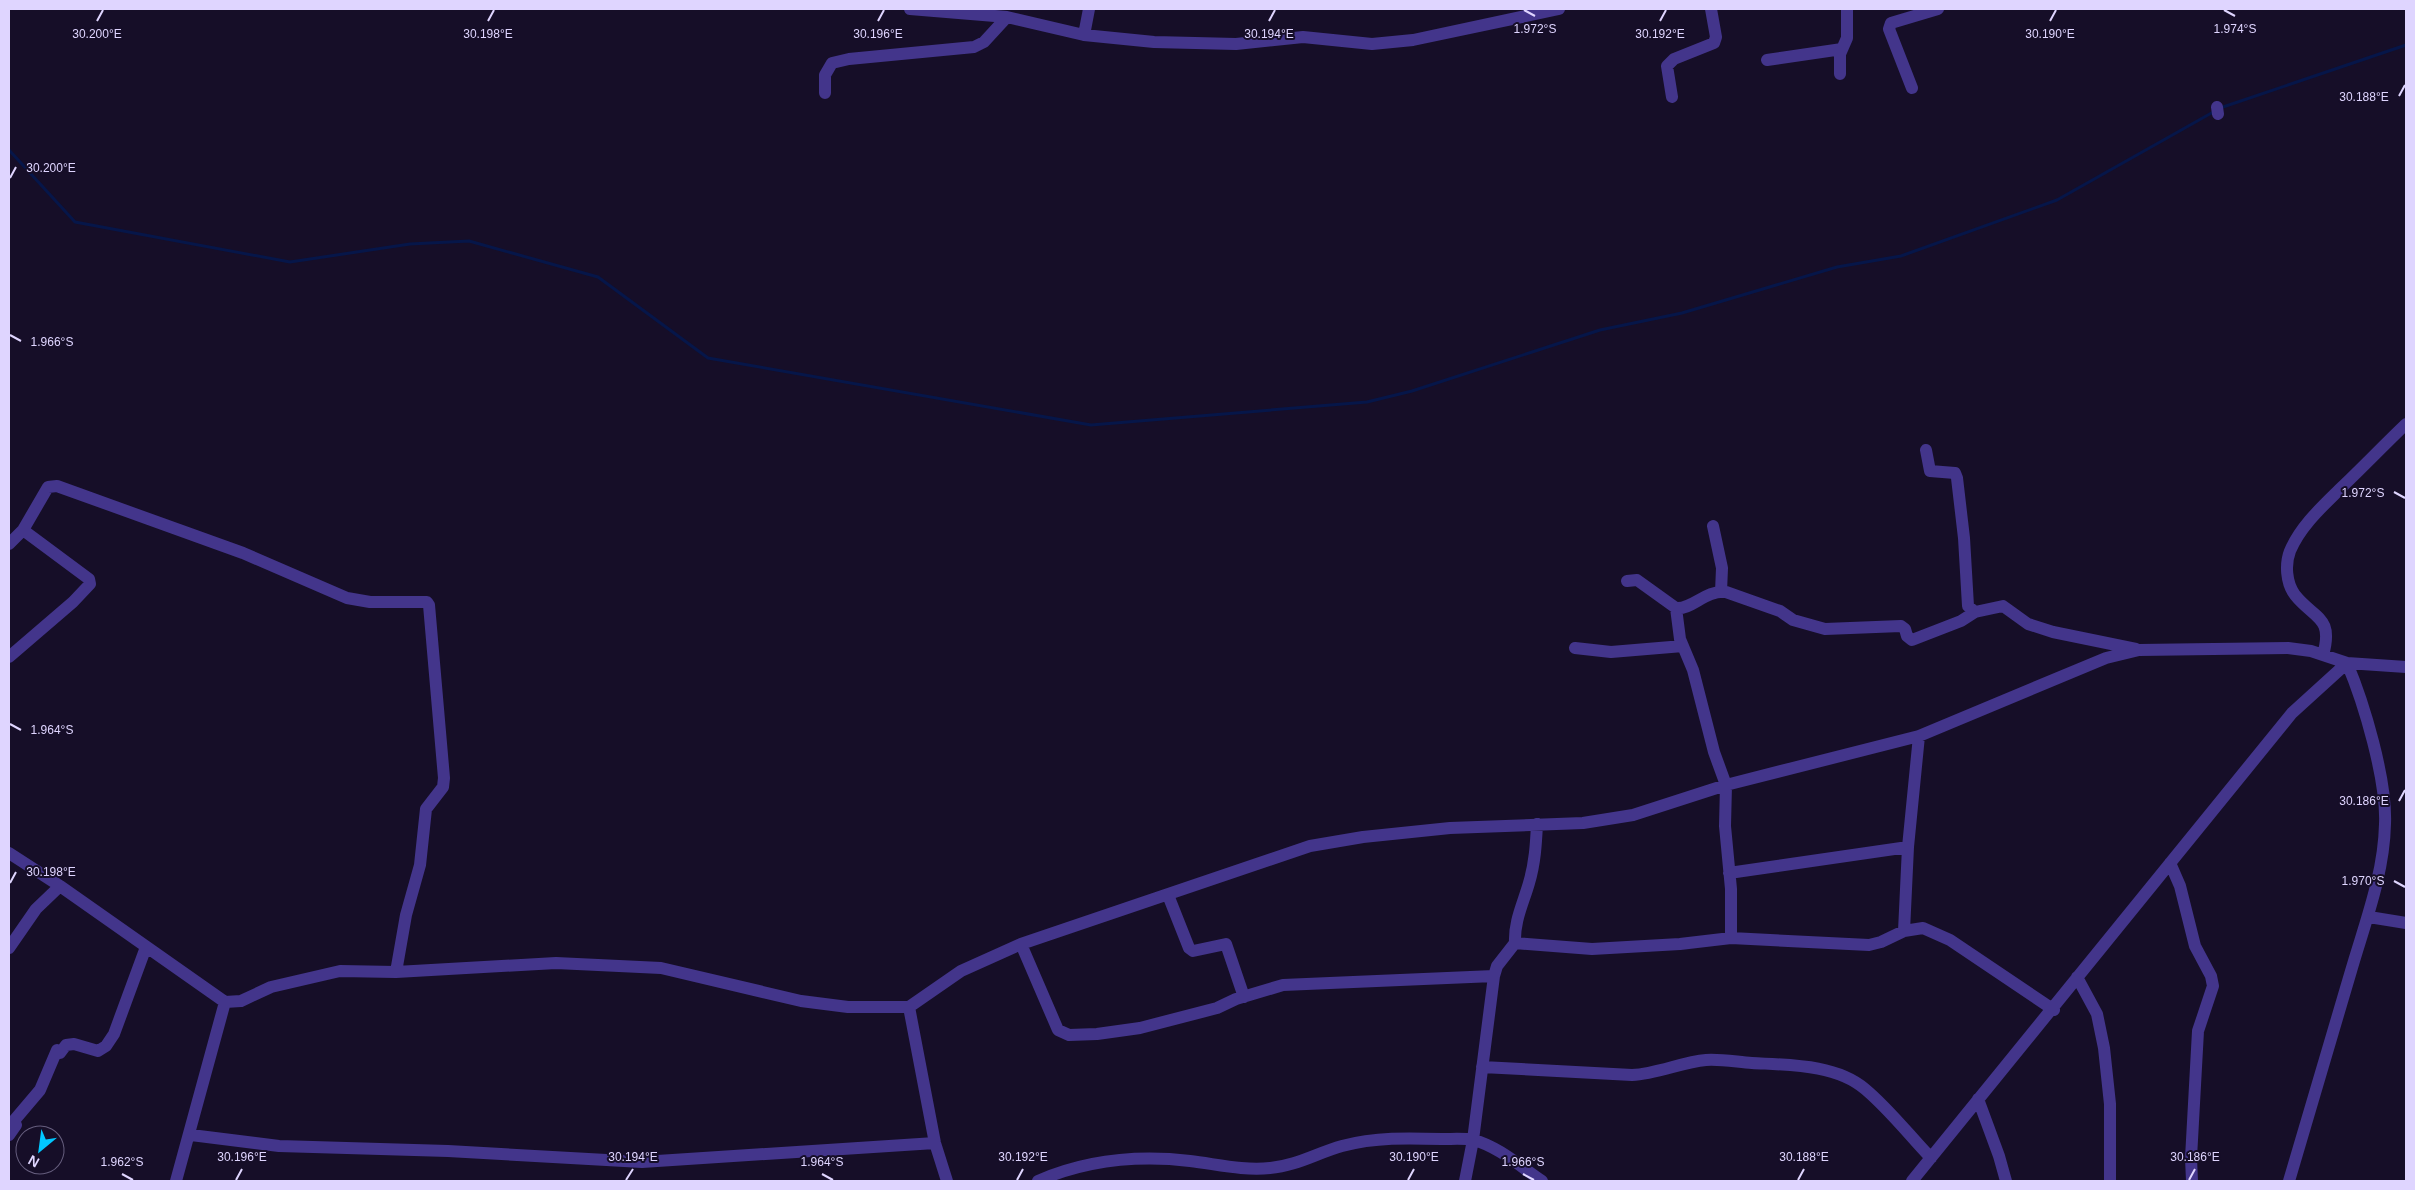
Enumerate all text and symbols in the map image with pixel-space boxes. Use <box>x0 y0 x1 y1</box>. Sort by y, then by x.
text: 1.972°S <box>1514 22 1556 36</box>
text: 1.974°S <box>2214 22 2256 36</box>
text: 30.200°E <box>72 27 122 41</box>
text: 30.198°E <box>463 27 513 41</box>
text: 30.196°E <box>853 27 903 41</box>
text: 30.194°E <box>1244 27 1294 41</box>
text: 30.192°E <box>1635 27 1685 41</box>
text: 30.190°E <box>2025 27 2075 41</box>
text: 30.188°E <box>2339 90 2389 104</box>
text: 30.200°E <box>26 161 76 175</box>
text: 1.966°S <box>31 335 73 349</box>
text: 1.972°S <box>2342 486 2384 500</box>
text: 1.964°S <box>31 723 73 737</box>
text: 30.186°E <box>2339 794 2389 808</box>
text: 30.198°E <box>26 865 76 879</box>
text: 1.970°S <box>2342 874 2384 888</box>
north arrow <box>15 1125 65 1175</box>
text: 30.196°E <box>217 1150 267 1164</box>
text: 30.194°E <box>608 1150 658 1164</box>
text: 30.192°E <box>998 1150 1048 1164</box>
text: 30.190°E <box>1389 1150 1439 1164</box>
text: 30.188°E <box>1779 1150 1829 1164</box>
text: 30.186°E <box>2170 1150 2220 1164</box>
text: N <box>25 1152 42 1171</box>
text: 1.962°S <box>101 1155 143 1169</box>
text: 1.964°S <box>801 1155 843 1169</box>
text: 1.966°S <box>1502 1155 1544 1169</box>

